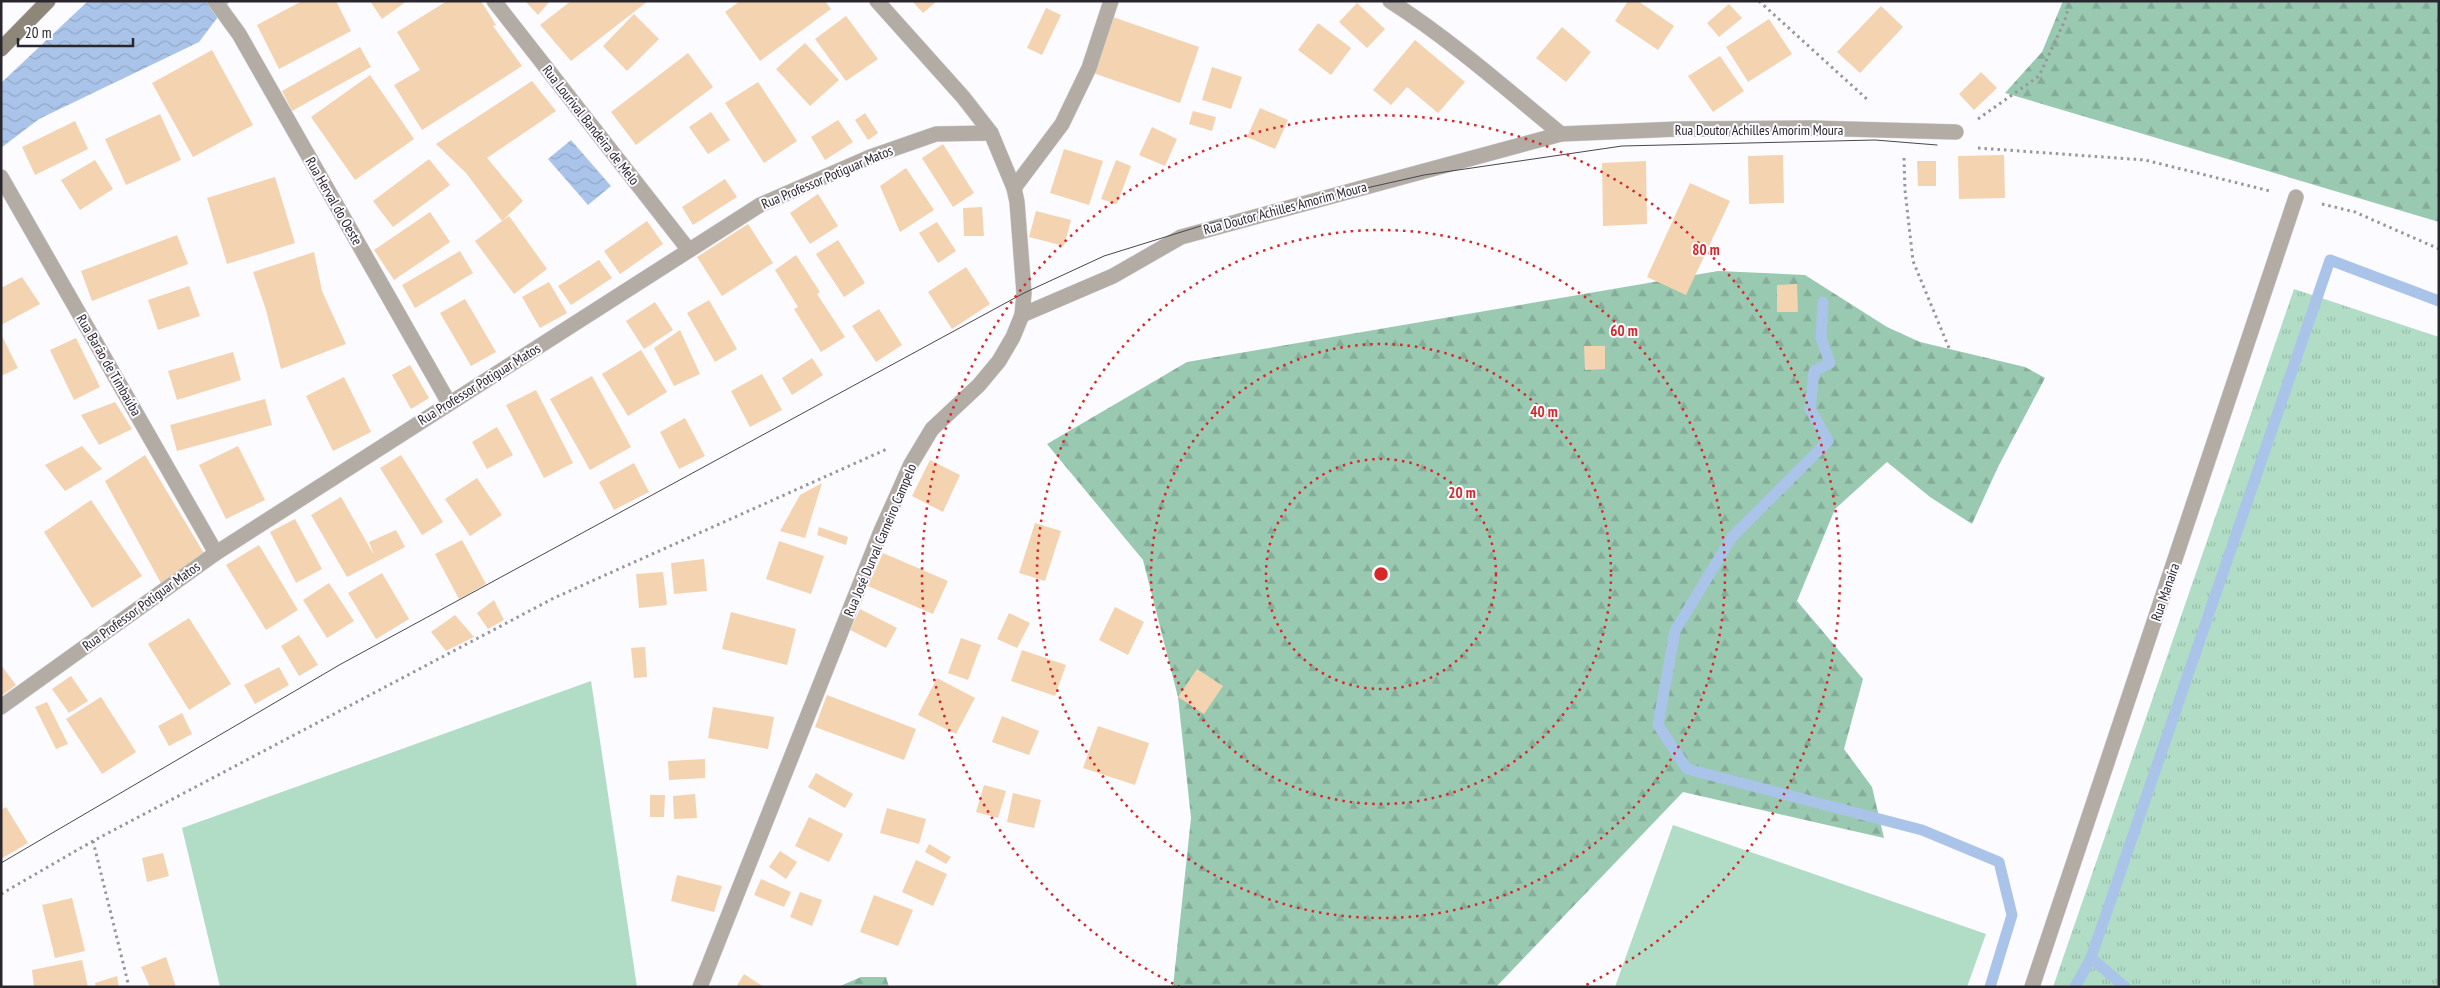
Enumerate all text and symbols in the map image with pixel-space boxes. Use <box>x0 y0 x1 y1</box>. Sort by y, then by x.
scale bar <box>18 15 132 47</box>
text: 20 m <box>25 23 51 42</box>
street label: Rua Lourival Bandeira de Melo <box>539 61 643 189</box>
street label: Rua Doutor Achilles Amorim Moura <box>1675 121 1843 139</box>
street label: Rua Professor Potiguar Matos <box>759 141 896 213</box>
street label: Rua Herval do Oeste <box>302 154 367 248</box>
street label: Rua Doutor Achilles Amorim Moura <box>1201 177 1369 239</box>
text: 80 m <box>1692 240 1720 259</box>
street label: Rua Barão de Timbaúba <box>73 311 145 419</box>
text: 60 m <box>1610 321 1638 340</box>
street label: Rua Professor Potiguar Matos <box>414 339 544 429</box>
text: 40 m <box>1530 402 1558 421</box>
street label: Rua José Durval Carneiro Campelo <box>840 461 920 619</box>
text: 20 m <box>1448 483 1476 502</box>
street label: Rua Professor Potiguar Matos <box>79 557 204 655</box>
street label: Rua Manaíra <box>2147 561 2183 623</box>
centre of rings <box>1372 565 1390 583</box>

